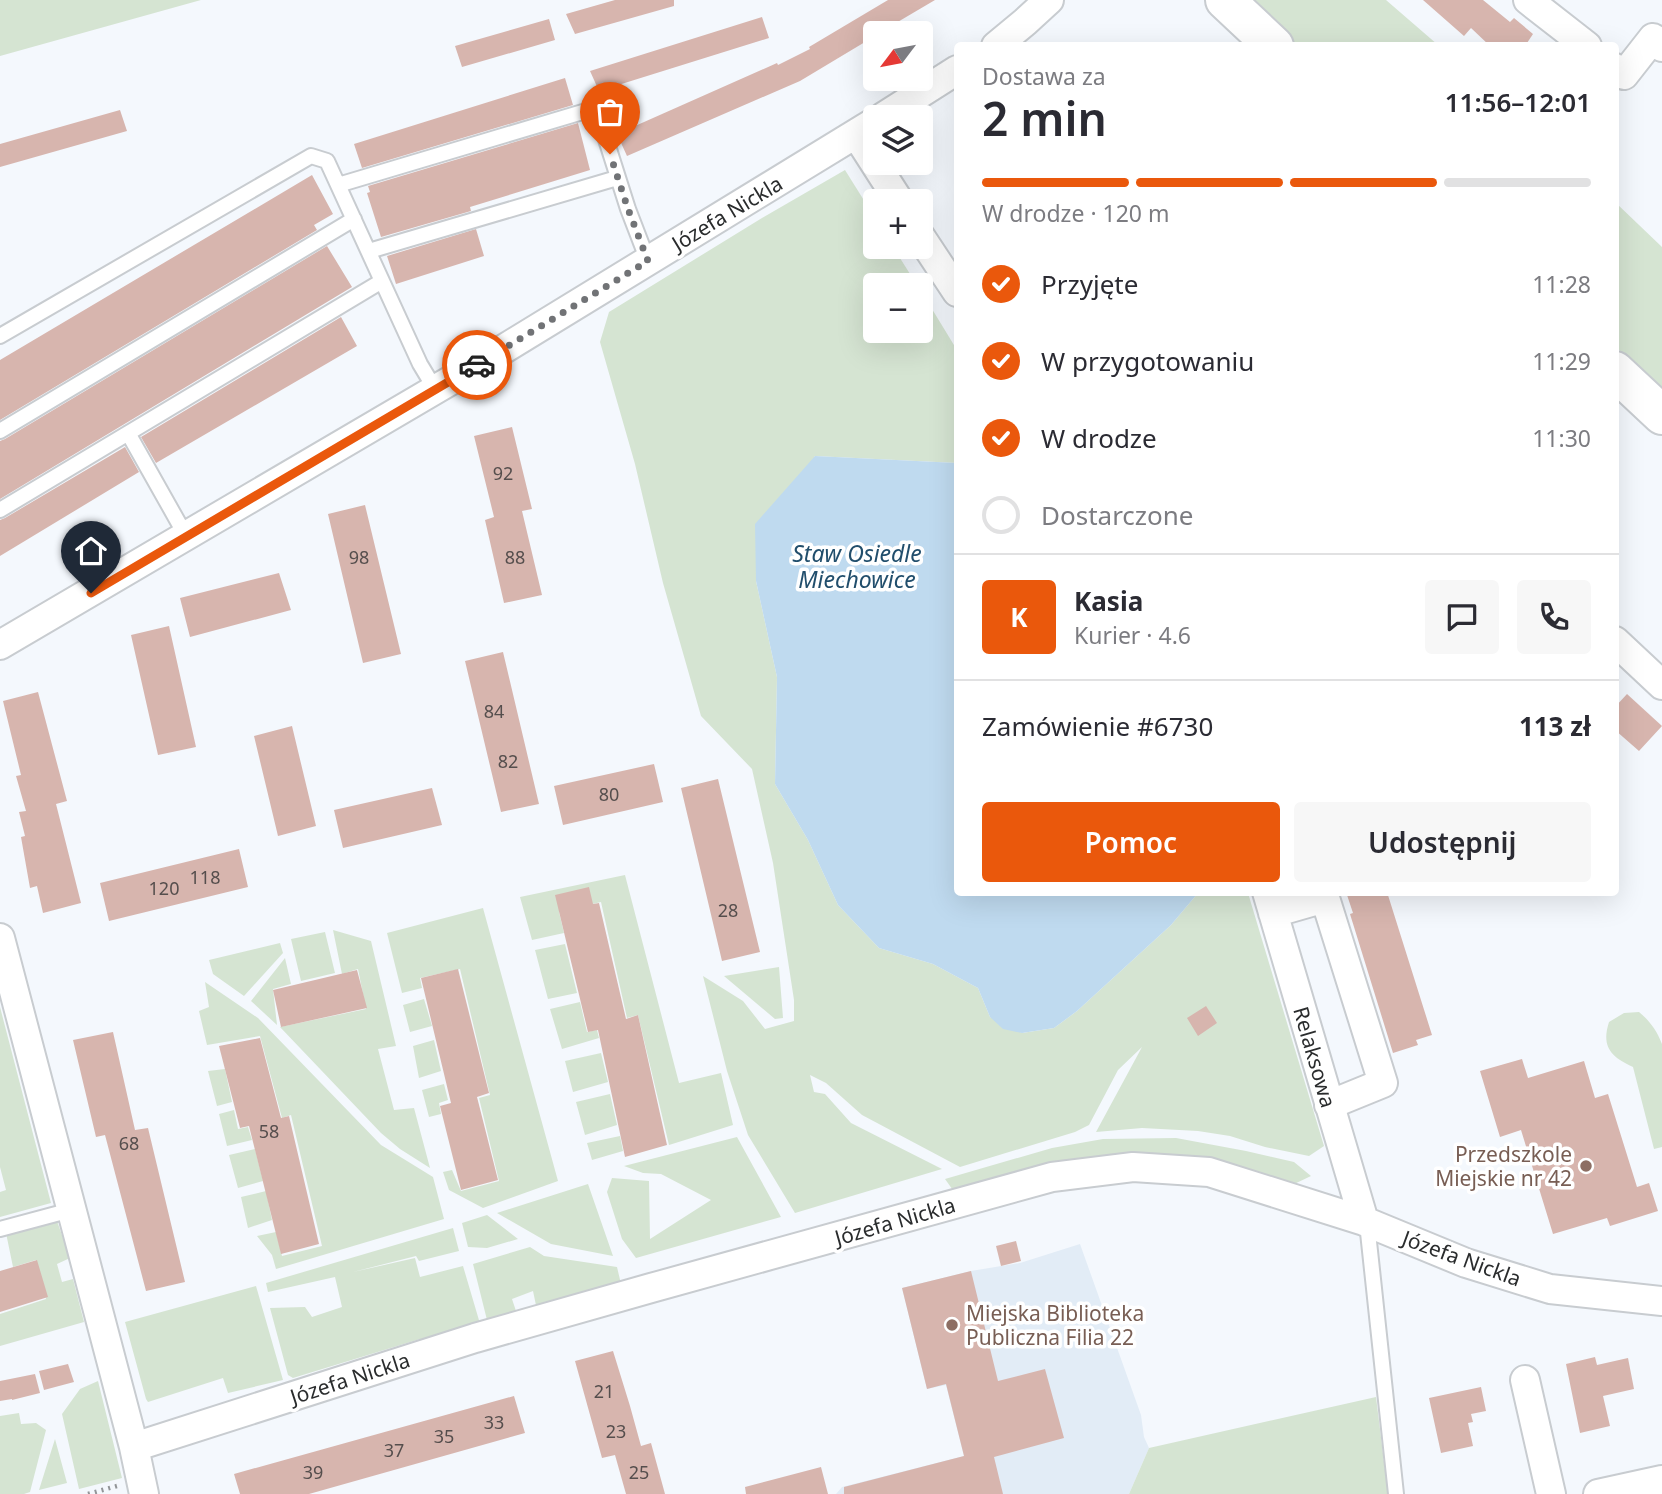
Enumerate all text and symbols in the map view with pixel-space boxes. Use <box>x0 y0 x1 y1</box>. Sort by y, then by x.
north arrow <box>863 21 933 91</box>
map controls <box>863 21 933 343</box>
text: Dostawa za <box>982 60 1106 92</box>
pin <box>580 82 640 154</box>
text: 11:56–12:01 <box>1445 84 1591 120</box>
text: 2 min <box>982 87 1107 149</box>
icon: bag <box>591 93 629 131</box>
button: layers <box>863 105 933 175</box>
street label: Józefa Nickla <box>665 169 787 258</box>
button: + <box>863 189 933 259</box>
text: W drodze · 120 m <box>982 197 1169 229</box>
icon: check <box>982 265 1020 303</box>
text: Przyjęte <box>1041 266 1138 302</box>
text: 11:28 <box>1532 268 1591 300</box>
button: − <box>863 273 933 343</box>
courier <box>442 330 512 400</box>
icon: check <box>982 342 1020 380</box>
text: W przygotowaniu <box>1041 343 1254 379</box>
text: 11:29 <box>1532 345 1591 377</box>
icon: car <box>458 346 496 384</box>
icon: check <box>982 419 1020 457</box>
text: W drodze <box>1041 420 1157 456</box>
text: 11:30 <box>1532 422 1591 454</box>
house number: 92 <box>493 461 513 485</box>
text: Dostarczone <box>1041 497 1194 533</box>
pin <box>61 521 121 593</box>
icon: home <box>72 532 110 570</box>
water label: Staw Osiedle Miechowice <box>792 537 922 595</box>
house number: 98 <box>349 545 369 569</box>
house number: 88 <box>505 545 525 569</box>
button: chat <box>1425 580 1499 654</box>
button: phone <box>1517 580 1591 654</box>
text: Kasia <box>1074 583 1143 619</box>
text: K <box>1010 599 1028 635</box>
text: Kurier · 4.6 <box>1074 619 1191 651</box>
house number: 84 <box>484 699 504 723</box>
text: Zamówienie #6730 <box>982 708 1213 744</box>
text: 113 zł <box>1519 708 1591 744</box>
house number: 82 <box>498 749 518 773</box>
house number: 80 <box>599 782 619 806</box>
button: Pomoc <box>982 802 1280 882</box>
button: Udostępnij <box>1294 802 1591 882</box>
house number: 118 <box>190 865 220 889</box>
house number: 120 <box>149 876 179 900</box>
house number: 28 <box>718 898 738 922</box>
street label: Relaksowa <box>1287 1003 1343 1111</box>
house number: 58 <box>259 1119 279 1143</box>
house number: 68 <box>119 1131 139 1155</box>
place label: Przedszkole Miejskie nr 42 <box>1435 1140 1572 1192</box>
marker: Przedszkole Miejskie nr 42 <box>1578 1158 1594 1174</box>
street label: Józefa Nickla <box>829 1190 959 1252</box>
street label: Józefa Nickla <box>1397 1223 1525 1292</box>
place label: Miejska Biblioteka Publiczna Filia 22 <box>966 1299 1144 1351</box>
marker: Miejska Biblioteka Publiczna Filia 22 <box>944 1317 960 1333</box>
street label: Józefa Nickla <box>285 1345 413 1411</box>
house number: 21 <box>594 1379 614 1403</box>
house number: 33 <box>484 1410 504 1434</box>
house number: 23 <box>606 1419 626 1443</box>
house number: 35 <box>434 1424 454 1448</box>
house number: 37 <box>384 1438 404 1462</box>
house number: 39 <box>303 1460 323 1484</box>
house number: 25 <box>629 1460 649 1484</box>

